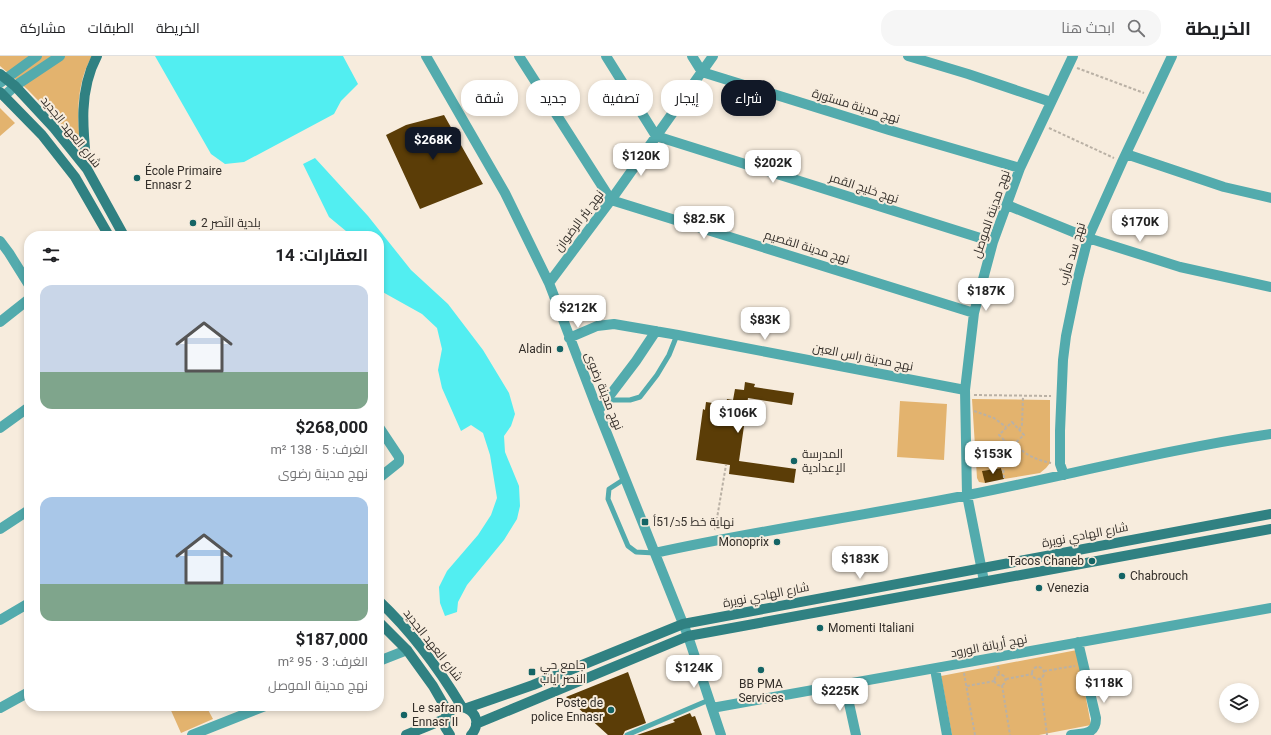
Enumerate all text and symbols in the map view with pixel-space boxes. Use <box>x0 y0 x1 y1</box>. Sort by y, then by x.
search box <box>881 10 1161 46</box>
icon: search <box>1125 17 1147 39</box>
text: الخريطة <box>1185 17 1251 40</box>
text: ابحث هنا <box>1061 19 1115 37</box>
text: مشاركة <box>20 20 66 36</box>
text: الطبقات <box>88 20 134 36</box>
text: الخريطة <box>156 20 200 36</box>
chip: شقة <box>461 80 518 116</box>
chip: جديد <box>526 80 580 116</box>
chip: تصفية <box>588 80 653 116</box>
chip: إيجار <box>661 80 713 116</box>
chip: شراء <box>721 80 776 116</box>
street label: نهج مدينة مستورة <box>810 86 902 127</box>
street label: شارع العهد الجديد <box>37 94 104 171</box>
pin: $268K <box>405 127 461 161</box>
text: $268K <box>414 132 452 147</box>
pin: $120K <box>613 143 669 177</box>
text: $120K <box>622 148 660 163</box>
pin: $202K <box>745 150 801 184</box>
text: $202K <box>754 155 792 170</box>
place label: École Primaire Ennasr 2 <box>145 163 222 192</box>
street label: نهج مدينة الموصل <box>969 168 1014 260</box>
street label: نهج خليج القمر <box>826 170 900 207</box>
marker: École Primaire Ennasr 2 <box>132 173 142 183</box>
street label: نهج بئر الرضوان <box>551 188 607 255</box>
pin: $82.5K <box>671 206 737 240</box>
pin: $170K <box>1112 209 1168 243</box>
text: $82.5K <box>683 211 725 226</box>
text: $170K <box>1121 214 1159 229</box>
place label: بلدية النّصر 2 <box>201 215 261 230</box>
marker: بلدية النّصر 2 <box>188 218 198 228</box>
street label: نهج سد مأرب <box>1055 221 1089 287</box>
street label: نهج مدينة القصيم <box>762 227 851 268</box>
icon: filters <box>40 244 62 266</box>
text: العقارات: 14 <box>275 245 368 265</box>
pin: $187K <box>958 278 1014 312</box>
text: $187K <box>967 283 1005 298</box>
pin: $212K <box>550 295 606 329</box>
text: $212K <box>559 300 597 315</box>
pin: $83K <box>741 307 789 341</box>
icon: home <box>168 311 240 383</box>
text: $83K <box>750 312 780 327</box>
street label: نهج مدينة راس العين <box>811 340 915 375</box>
place label: Aladin <box>518 342 552 356</box>
marker: Aladin <box>555 344 565 354</box>
street label: نهج مدينة رضوى <box>581 350 626 433</box>
pin: $106K <box>710 400 766 434</box>
text: $106K <box>719 405 757 420</box>
text: $268,000 <box>296 417 368 437</box>
pin: $153K <box>965 441 1021 475</box>
text: الغرف: 5 · 138 m² <box>270 442 368 457</box>
text: $153K <box>974 446 1012 461</box>
place label: المدرسة الإعدادية <box>802 447 846 475</box>
marker: المدرسة الإعدادية <box>789 456 799 466</box>
text: نهج مدينة رضوى <box>278 466 368 481</box>
place label: نهاية خط 5د/51أ <box>653 514 734 529</box>
marker: نهاية خط 5د/51أ <box>640 517 650 527</box>
street label: شارع الهادي نويرة <box>1041 520 1130 553</box>
icon: home <box>168 523 240 595</box>
place label: Monoprix <box>719 535 769 549</box>
marker: Monoprix <box>772 537 782 547</box>
pin: $183K <box>832 546 888 580</box>
text: $183K <box>841 551 879 566</box>
place label: Tacos Chaneb <box>1008 554 1084 568</box>
marker: Tacos Chaneb <box>1087 556 1097 566</box>
place label: Chabrouch <box>1130 569 1188 583</box>
marker: Chabrouch <box>1117 571 1127 581</box>
street label: شارع الهادي نويرة <box>722 580 811 613</box>
place label: Venezia <box>1047 581 1089 595</box>
marker: Venezia <box>1034 583 1044 593</box>
street label: شارع العهد الجديد <box>400 606 465 684</box>
place label: Momenti Italiani <box>828 621 914 635</box>
marker: Momenti Italiani <box>815 623 825 633</box>
text: $187,000 <box>296 629 368 649</box>
street label: نهج أريانة الورود <box>949 631 1029 661</box>
text: الغرف: 3 · 95 m² <box>278 654 368 669</box>
pin: $124K <box>666 655 722 689</box>
place label: جامع حي النصر اياب <box>540 658 586 686</box>
text: $124K <box>675 660 713 675</box>
marker: BB PMA Services <box>756 665 766 675</box>
marker: جامع حي النصر اياب <box>527 667 537 677</box>
pin: $118K <box>1076 670 1132 704</box>
text: $118K <box>1085 675 1123 690</box>
place label: BB PMA Services <box>738 677 784 705</box>
text: نهج مدينة الموصل <box>268 678 368 693</box>
pin: $225K <box>812 678 868 712</box>
text: $225K <box>821 683 859 698</box>
map controls <box>1219 683 1259 723</box>
button: layers <box>1219 683 1259 723</box>
place label: Poste de police Ennasr <box>531 696 603 724</box>
place label: Le safran Ennasr II <box>412 701 462 729</box>
marker: Poste de police Ennasr <box>606 705 616 715</box>
marker: Le safran Ennasr II <box>399 710 409 720</box>

